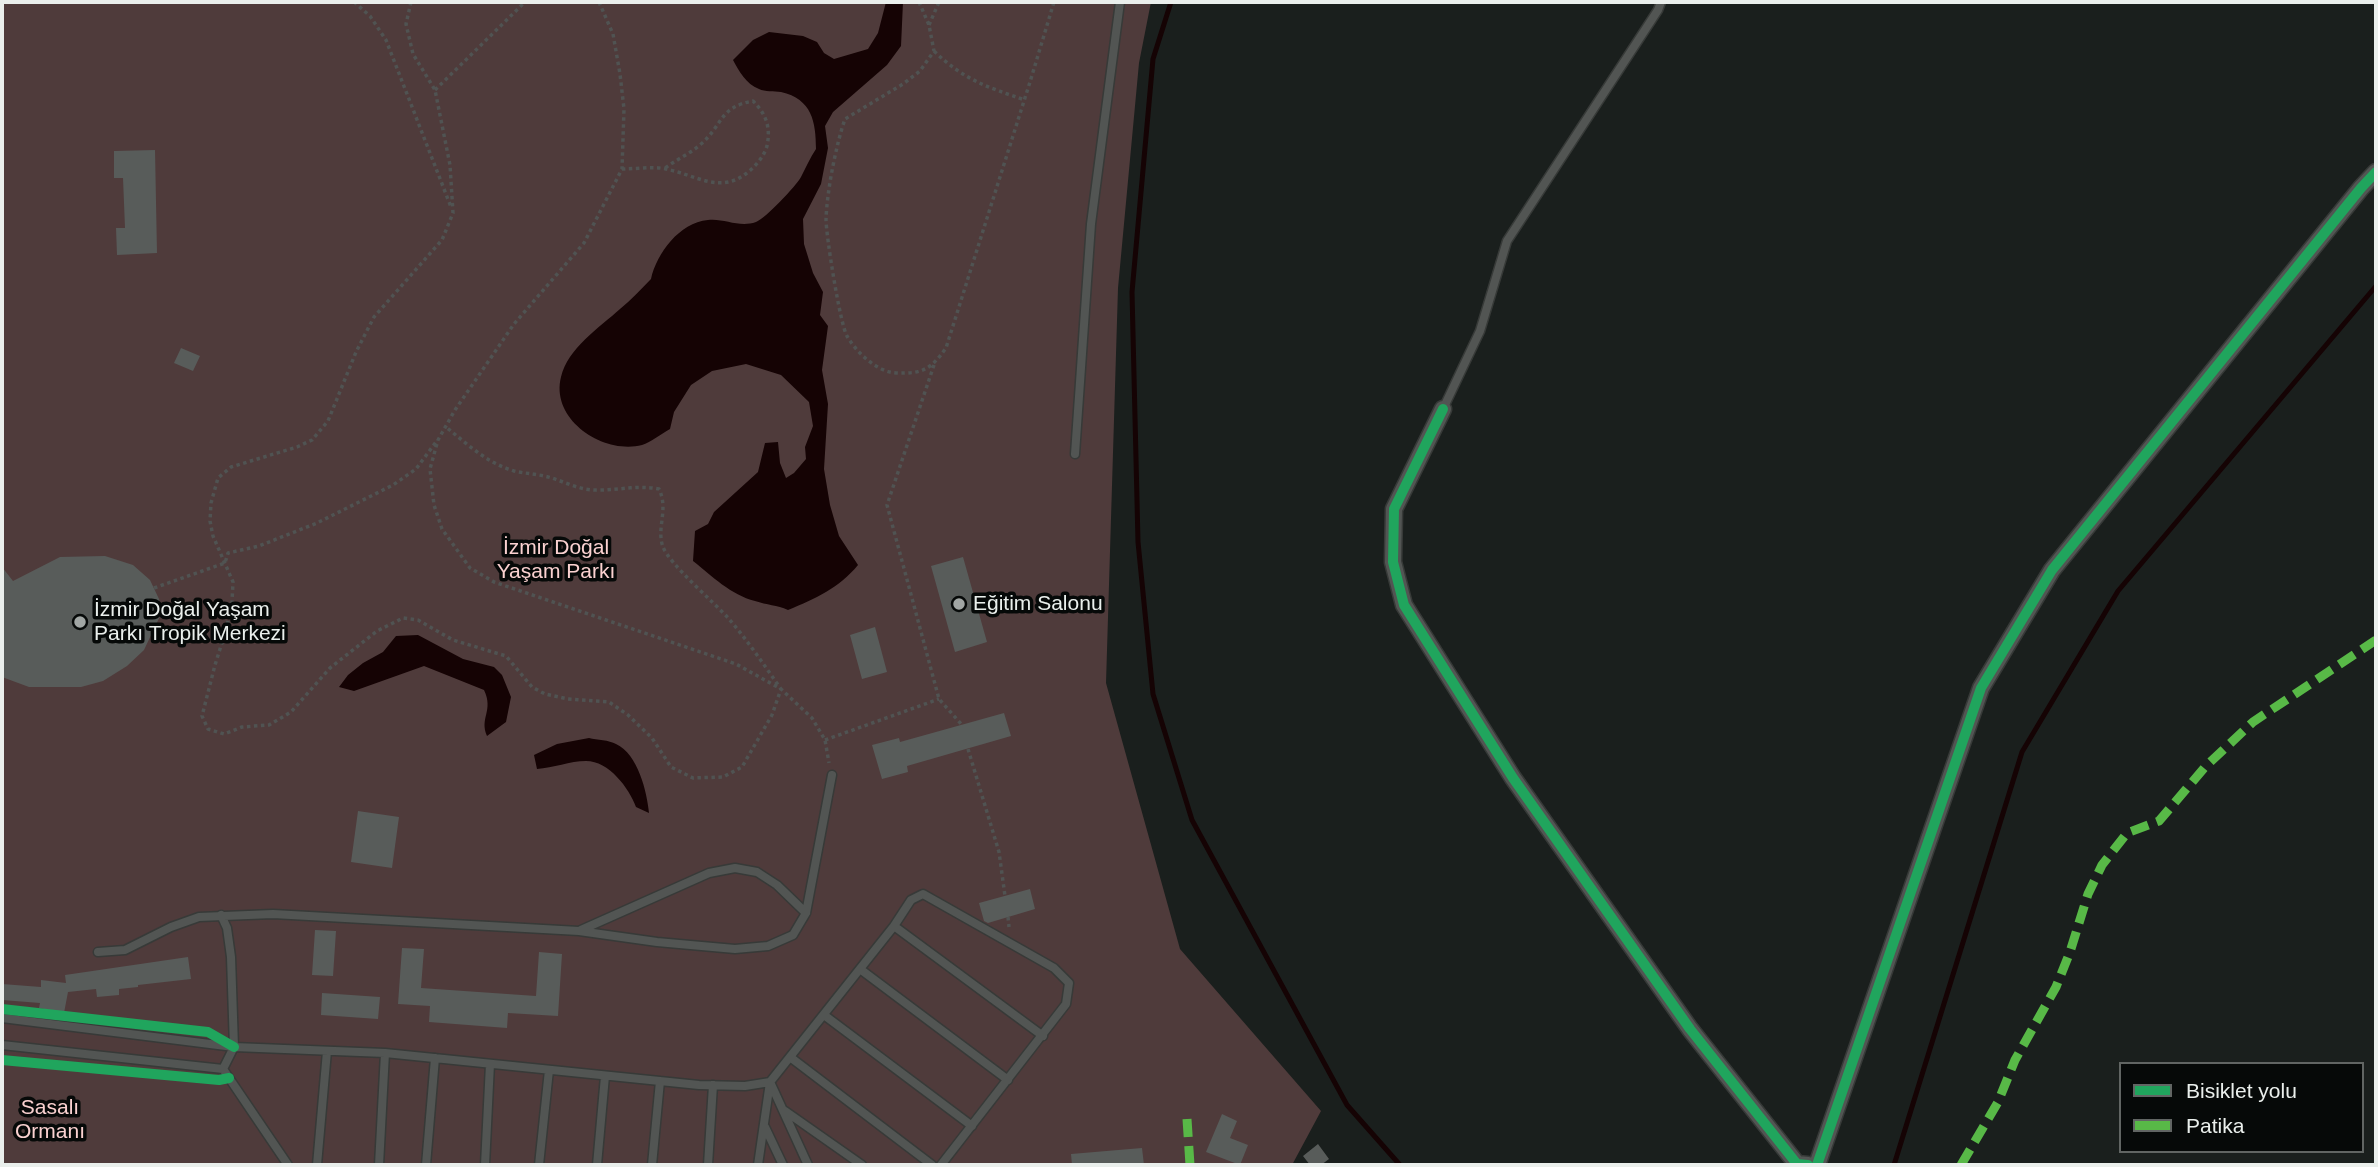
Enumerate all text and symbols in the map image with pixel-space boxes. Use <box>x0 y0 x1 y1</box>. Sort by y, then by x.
park label: İzmir Doğal Yaşam Parkı <box>497 535 615 585</box>
place label: Eğitim Salonu <box>973 591 1103 617</box>
marker: Eğitim Salonu <box>951 596 967 612</box>
place label: İzmir Doğal Yaşam Parkı Tropik Merkezi <box>94 597 286 647</box>
marker: İzmir Doğal Yaşam Parkı Tropik Merkezi <box>72 614 88 630</box>
legend <box>2119 1062 2364 1153</box>
text: Bisiklet yolu <box>2186 1079 2297 1102</box>
park label: Sasalı Ormanı <box>15 1095 85 1145</box>
text: Patika <box>2186 1114 2244 1137</box>

